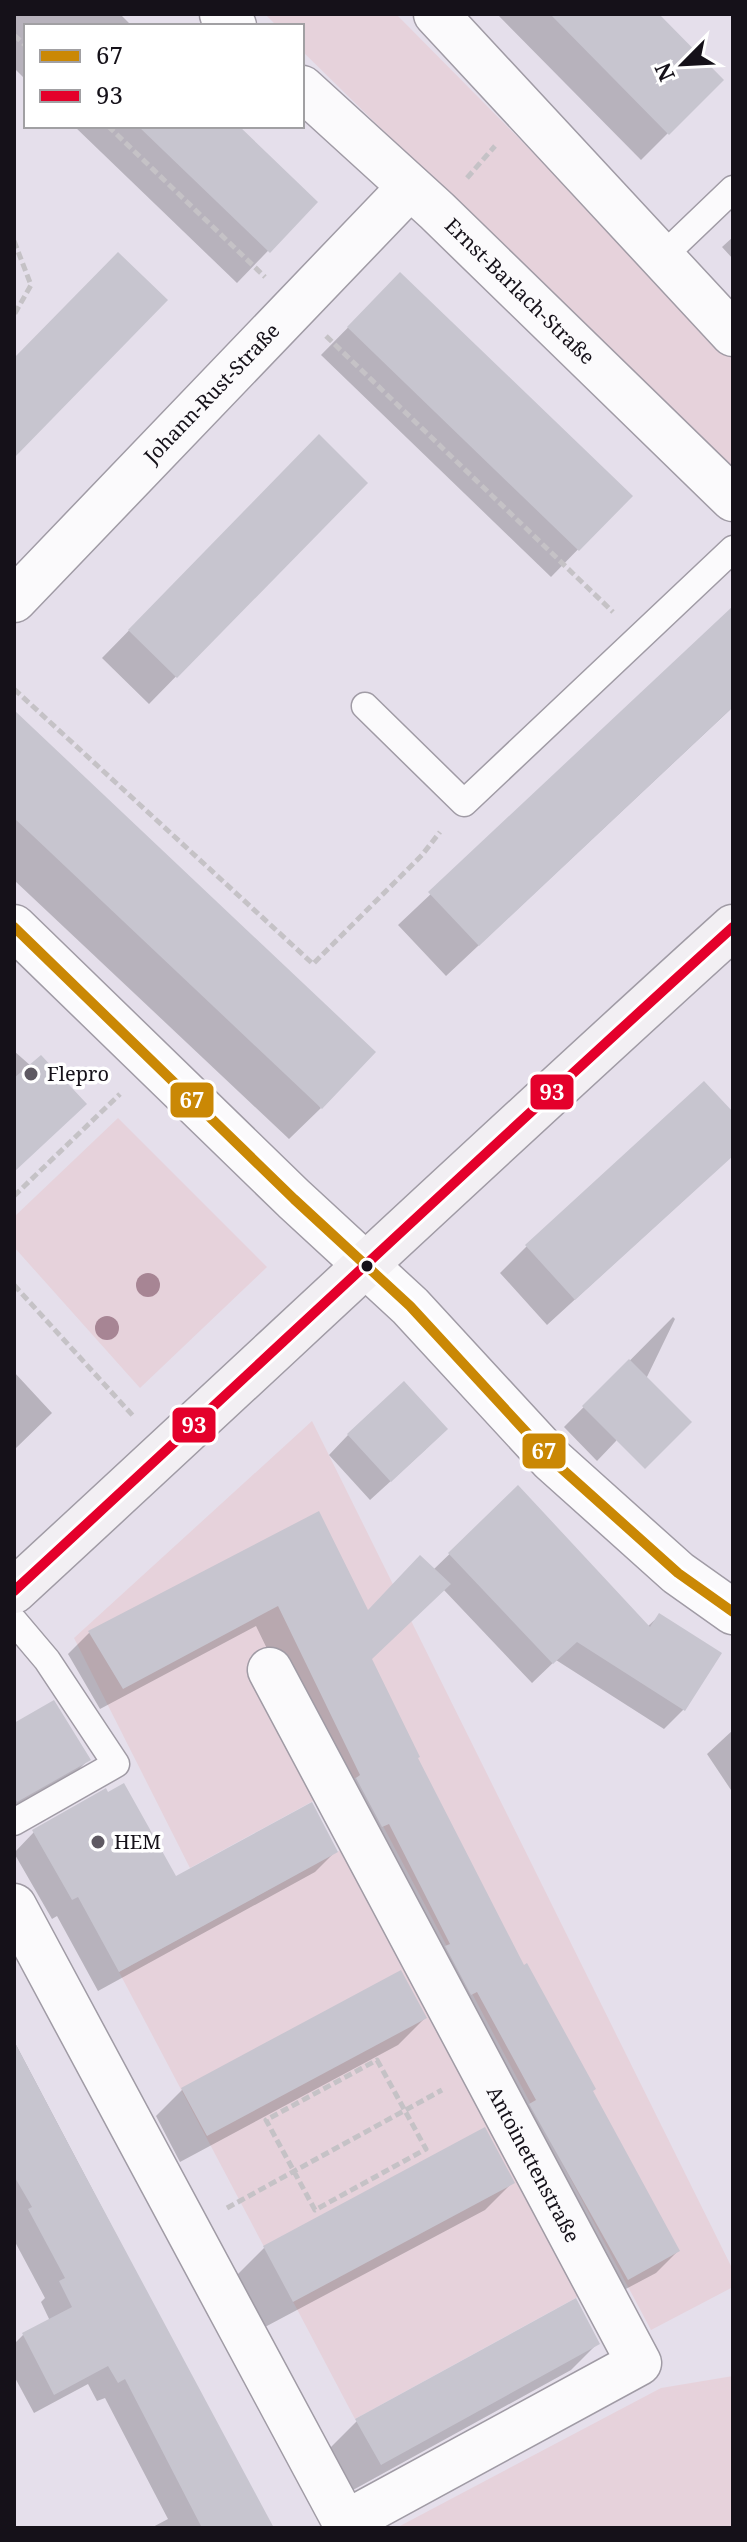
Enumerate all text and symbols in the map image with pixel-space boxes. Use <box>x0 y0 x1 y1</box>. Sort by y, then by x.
legend <box>24 24 304 128</box>
north arrow <box>643 24 723 104</box>
text: 67 <box>96 38 123 71</box>
text: N <box>647 59 681 87</box>
text: 93 <box>96 78 123 111</box>
street label: Ernst-Barlach-Straße <box>439 212 601 370</box>
street label: Johann-Rust-Straße <box>137 317 285 470</box>
place label: Flepro <box>47 1060 109 1087</box>
marker: Flepro <box>22 1065 40 1083</box>
line badge: 93 <box>529 1073 575 1111</box>
text: 93 <box>540 1076 564 1106</box>
line badge: 67 <box>169 1081 215 1119</box>
text: 67 <box>180 1084 204 1114</box>
unlabelled marker <box>359 1258 375 1274</box>
line badge: 93 <box>171 1406 217 1444</box>
text: 93 <box>182 1409 206 1439</box>
line badge: 67 <box>521 1432 567 1470</box>
text: 67 <box>532 1435 556 1465</box>
place label: HEM <box>114 1828 161 1855</box>
marker: HEM <box>89 1833 107 1851</box>
street label: Antoinettenstraße <box>481 2081 586 2247</box>

